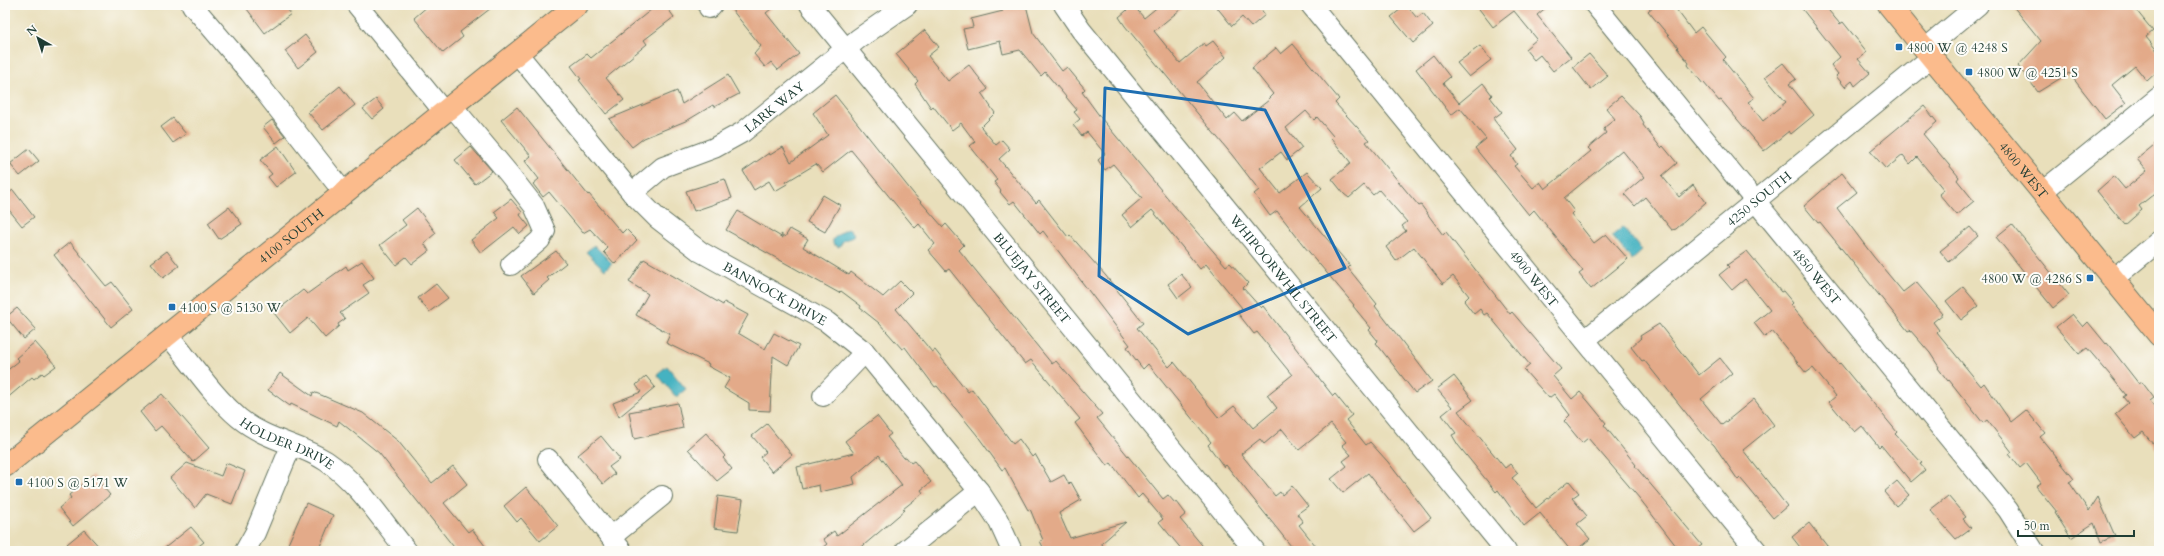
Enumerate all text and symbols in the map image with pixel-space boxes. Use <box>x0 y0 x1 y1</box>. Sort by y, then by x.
north arrow <box>18 18 58 58</box>
text: N <box>24 21 41 39</box>
place label: 4800 W @ 4248 S <box>1907 39 2008 57</box>
marker: 4800 W @ 4248 S <box>1894 42 1904 52</box>
place label: 4800 W @ 4251 S <box>1977 64 2078 82</box>
marker: 4800 W @ 4251 S <box>1964 67 1974 77</box>
street label: LARK WAY <box>741 78 809 137</box>
street label: 4800 WEST <box>1994 138 2052 203</box>
street label: 4250 SOUTH <box>1723 167 1796 231</box>
street label: 4100 SOUTH <box>255 205 328 268</box>
street label: WHIPOORWHIL STREET <box>1225 210 1341 347</box>
street label: BLUEJAY STREET <box>989 229 1075 328</box>
street label: 4850 WEST <box>1787 244 1845 309</box>
street label: 4900 WEST <box>1505 247 1563 312</box>
street label: BANNOCK DRIVE <box>720 258 830 330</box>
place label: 4800 W @ 4286 S <box>1981 270 2082 288</box>
marker: 4800 W @ 4286 S <box>2085 273 2095 283</box>
place label: 4100 S @ 5130 W <box>180 299 281 317</box>
marker: 4100 S @ 5130 W <box>167 302 177 312</box>
street label: HOLDER DRIVE <box>236 414 338 474</box>
place label: 4100 S @ 5171 W <box>27 474 128 492</box>
marker: 4100 S @ 5171 W <box>14 477 24 487</box>
scale bar <box>2018 512 2134 538</box>
text: 50 m <box>2024 518 2051 534</box>

